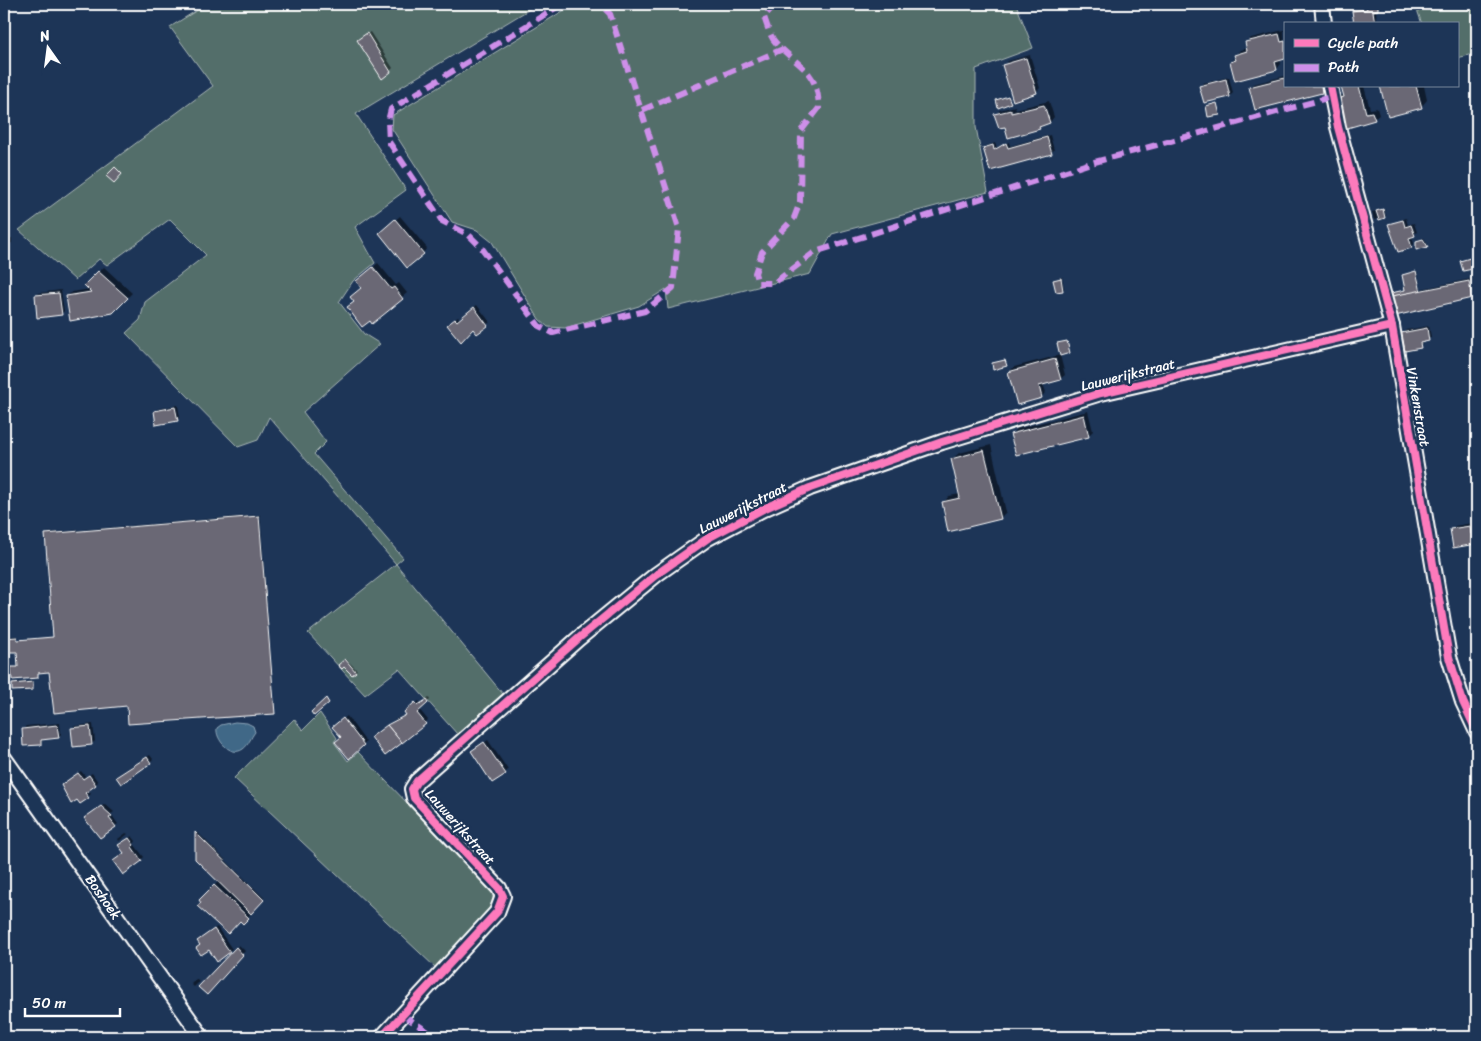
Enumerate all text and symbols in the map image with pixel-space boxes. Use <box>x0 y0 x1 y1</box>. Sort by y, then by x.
north arrow <box>22 22 72 72</box>
text: N <box>36 22 53 49</box>
legend <box>1284 22 1458 88</box>
text: Cycle path <box>1328 30 1399 56</box>
text: Path <box>1328 54 1359 80</box>
street label: Lauwerijkstraat <box>1078 351 1178 399</box>
street label: Vinkenstraat <box>1399 365 1437 449</box>
street label: Lauwerijkstraat <box>694 475 792 541</box>
street label: Lauwerijkstraat <box>418 783 502 871</box>
street label: Boshoek <box>78 869 128 925</box>
scale bar <box>25 986 120 1018</box>
text: 50 m <box>32 990 67 1016</box>

